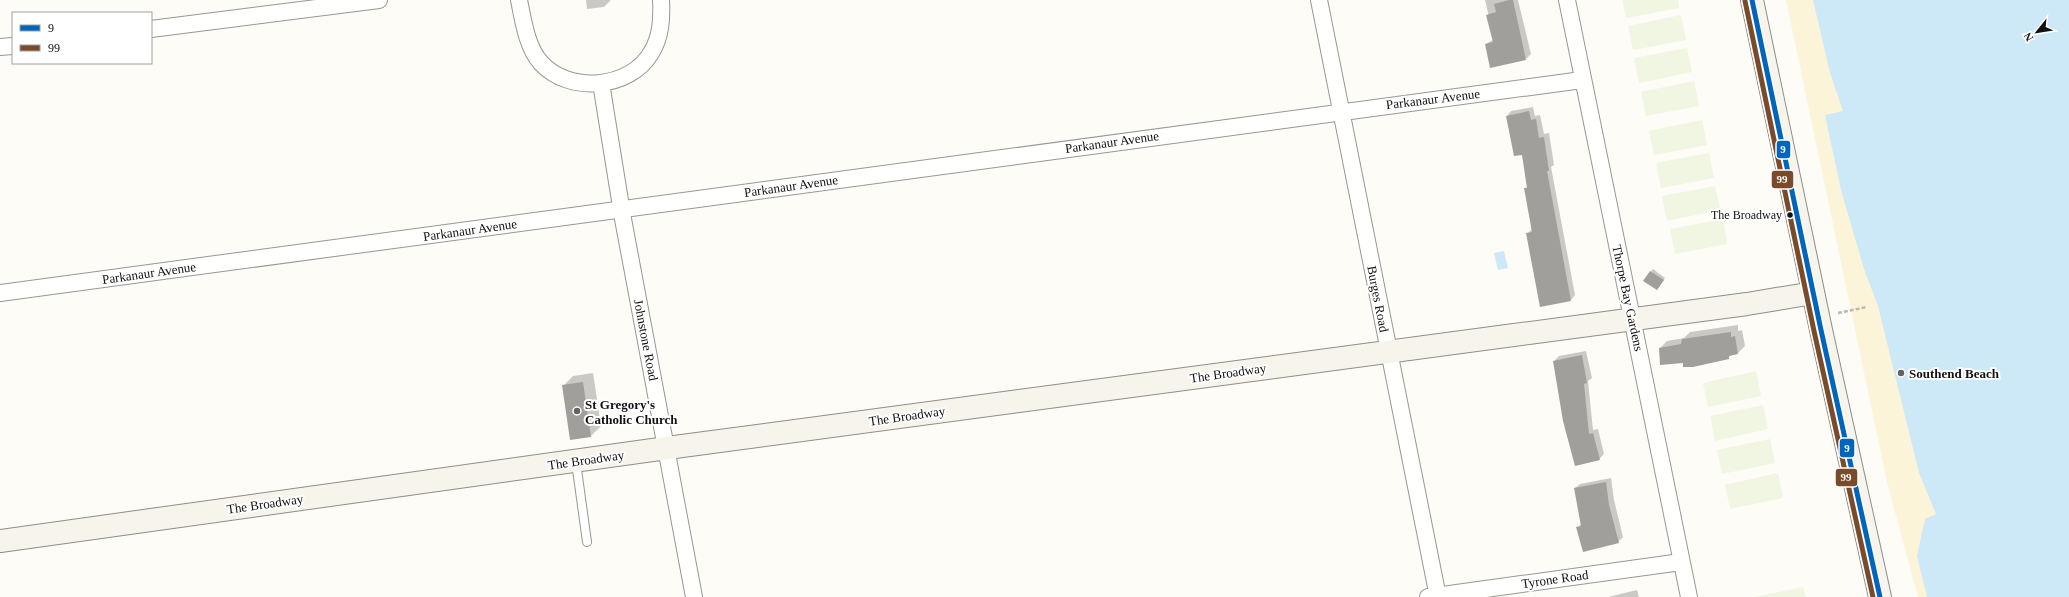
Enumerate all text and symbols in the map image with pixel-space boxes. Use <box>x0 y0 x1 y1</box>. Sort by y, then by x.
legend <box>12 12 152 64</box>
north arrow <box>2017 12 2057 52</box>
text: 9 <box>48 21 54 35</box>
text: N <box>2021 31 2036 43</box>
text: 99 <box>48 41 60 55</box>
street label: Parkanaur Avenue <box>1385 86 1481 112</box>
street label: Parkanaur Avenue <box>1064 128 1160 156</box>
line badge: 9 <box>1776 140 1791 159</box>
text: 9 <box>1780 143 1786 155</box>
line badge: 99 <box>1771 170 1794 189</box>
street label: Parkanaur Avenue <box>743 172 839 200</box>
text: 99 <box>1777 173 1788 185</box>
place label: The Broadway <box>1711 208 1782 222</box>
marker: The Broadway <box>1785 210 1795 220</box>
street label: Parkanaur Avenue <box>422 216 518 244</box>
street label: Thorpe Bay Gardens <box>1609 243 1647 353</box>
street label: Parkanaur Avenue <box>101 259 197 287</box>
street label: Burges Road <box>1364 265 1392 334</box>
street label: Johnstone Road <box>631 298 661 383</box>
street label: The Broadway <box>1189 360 1268 386</box>
place label: Southend Beach <box>1909 366 2000 381</box>
marker: Southend Beach <box>1896 368 1906 378</box>
place label: St Gregory's Catholic Church <box>585 397 678 427</box>
street label: The Broadway <box>868 403 947 429</box>
marker: St Gregory's Catholic Church <box>572 406 582 416</box>
line badge: 9 <box>1839 438 1855 458</box>
text: 9 <box>1844 442 1850 454</box>
street label: The Broadway <box>547 447 626 473</box>
line badge: 99 <box>1835 468 1858 487</box>
text: 99 <box>1841 471 1852 483</box>
street label: The Broadway <box>226 491 305 517</box>
street label: Tyrone Road <box>1521 567 1590 591</box>

